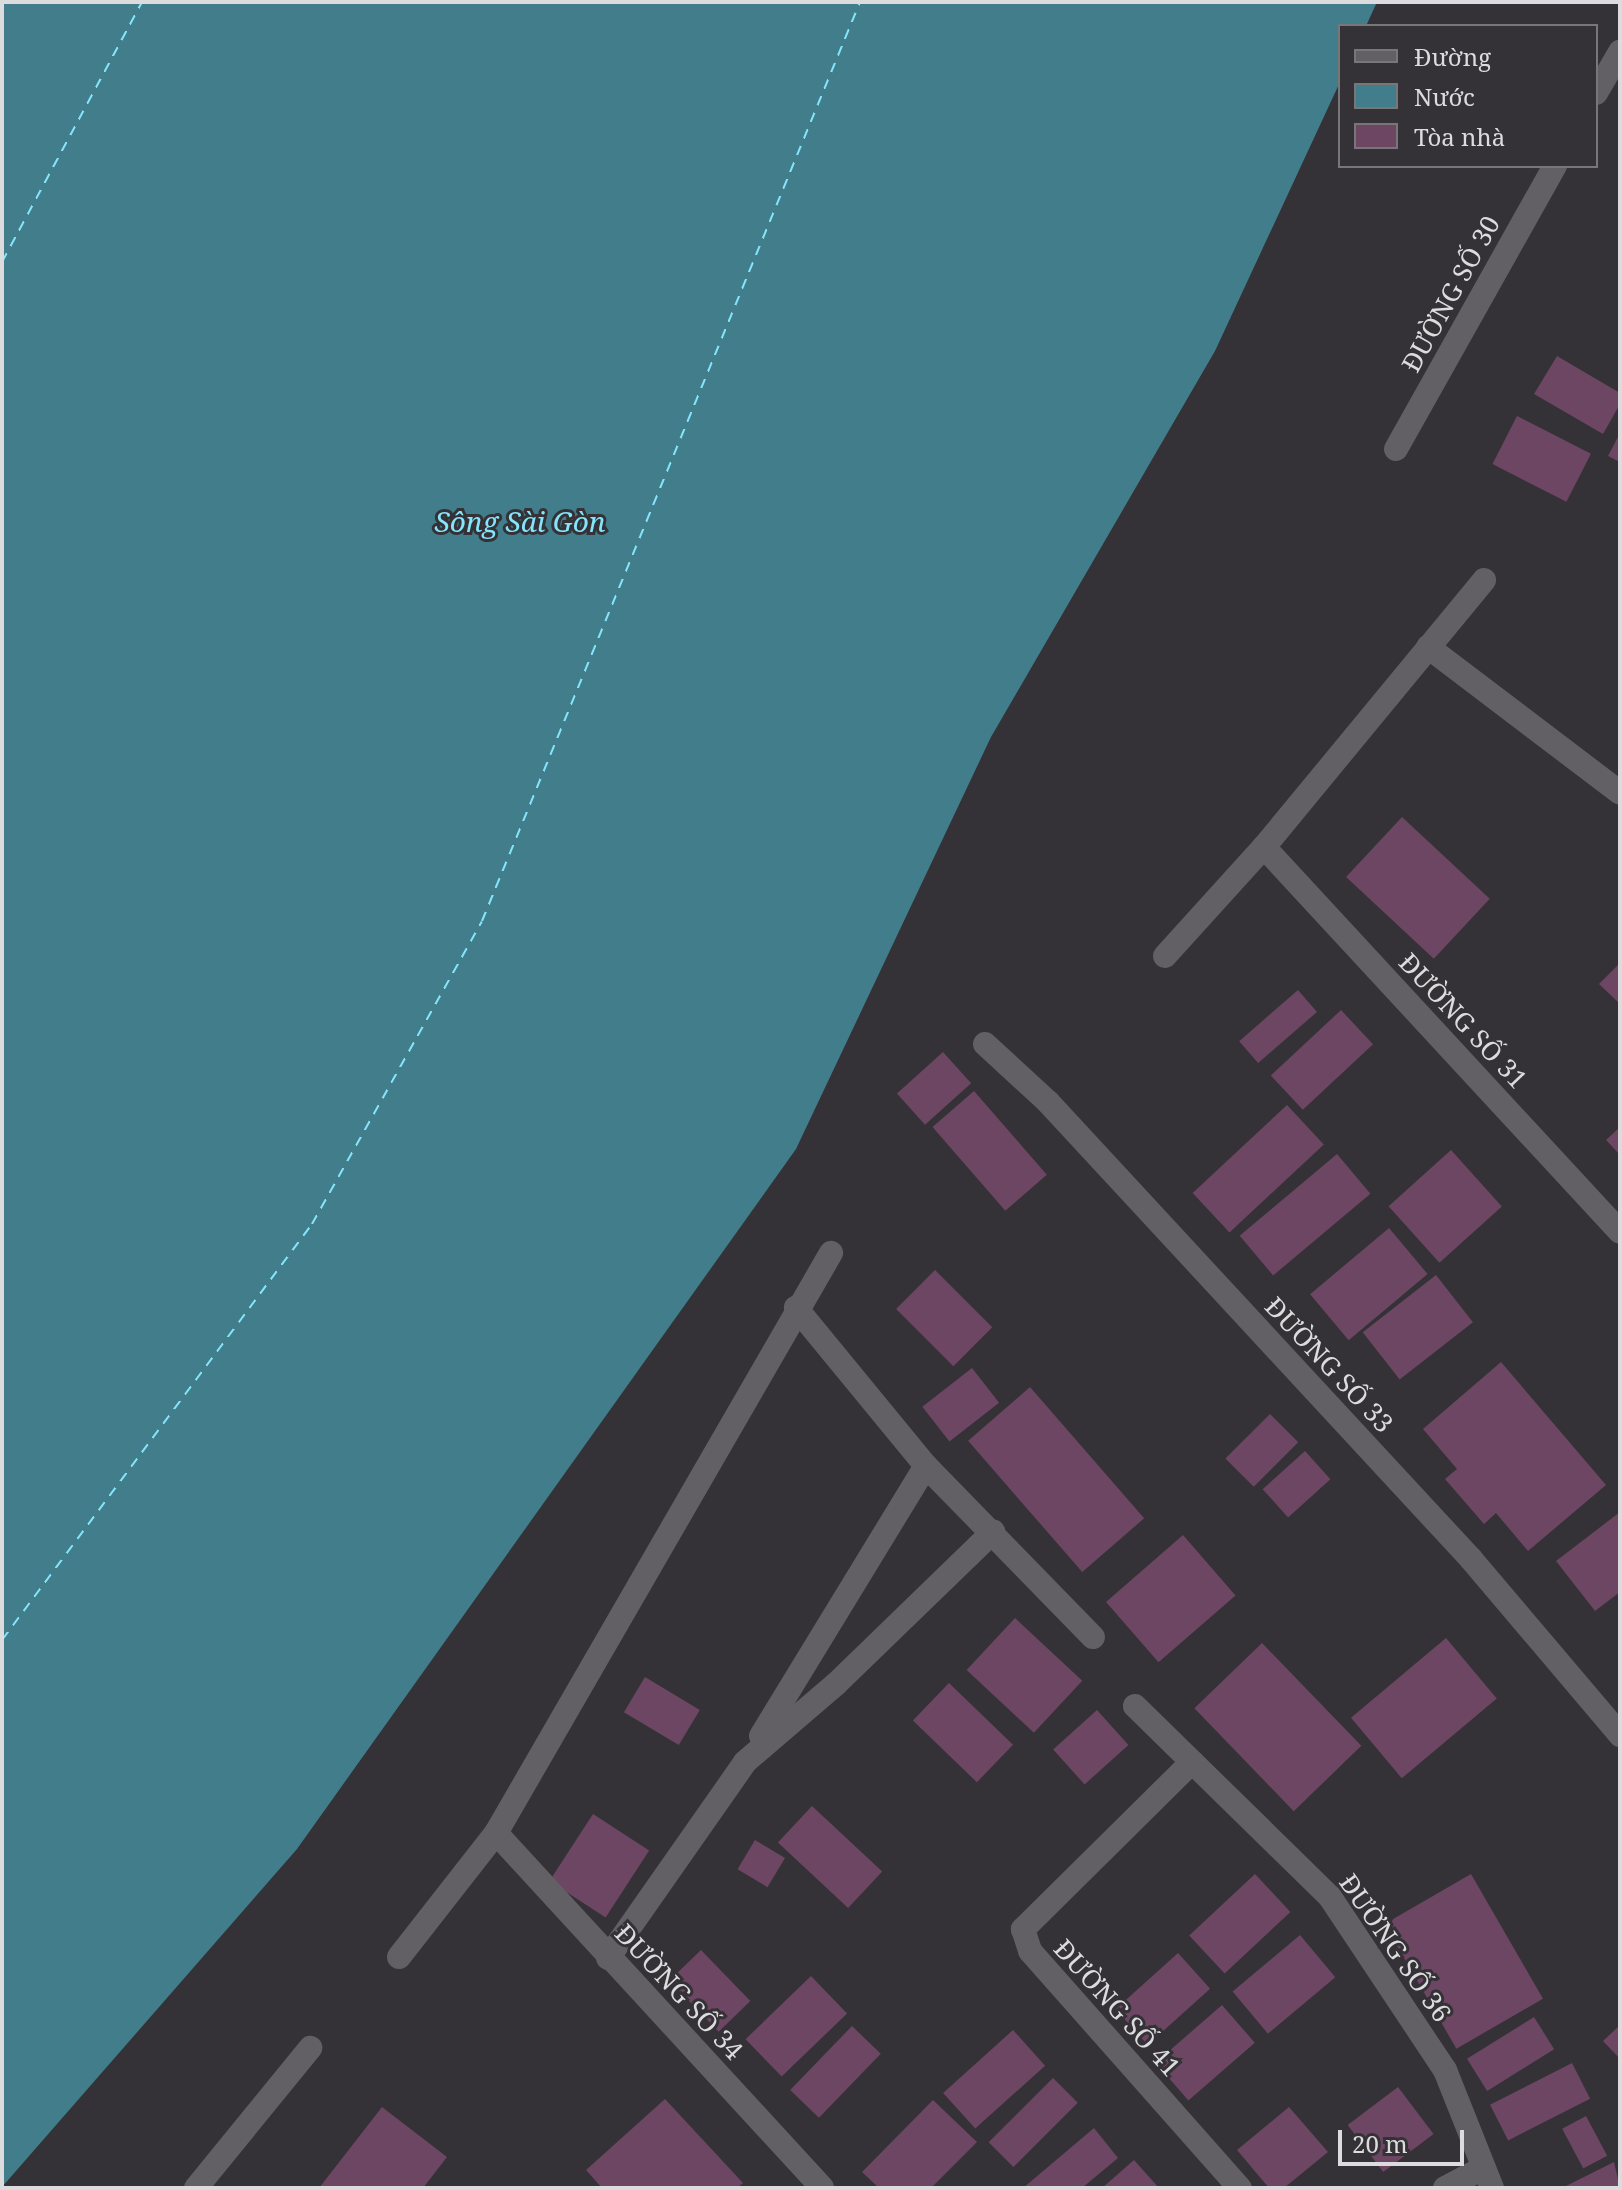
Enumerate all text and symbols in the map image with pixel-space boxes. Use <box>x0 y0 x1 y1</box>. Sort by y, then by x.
legend <box>1338 24 1598 168</box>
text: Đường <box>1414 40 1491 73</box>
text: Nước <box>1414 80 1475 113</box>
text: Tòa nhà <box>1414 120 1505 153</box>
street label: ĐƯỜNG SỐ 30 <box>1395 211 1507 377</box>
water label: Sông Sài Gòn <box>435 504 605 538</box>
street label: ĐƯỜNG SỐ 31 <box>1393 947 1533 1095</box>
street label: ĐƯỜNG SỐ 33 <box>1259 1291 1399 1439</box>
street label: ĐƯỜNG SỐ 36 <box>1333 1868 1457 2028</box>
street label: ĐƯỜNG SỐ 34 <box>609 1918 749 2066</box>
street label: ĐƯỜNG SỐ 41 <box>1047 1933 1187 2083</box>
scale bar <box>1342 2114 1468 2164</box>
text: 20 m <box>1352 2127 1408 2160</box>

